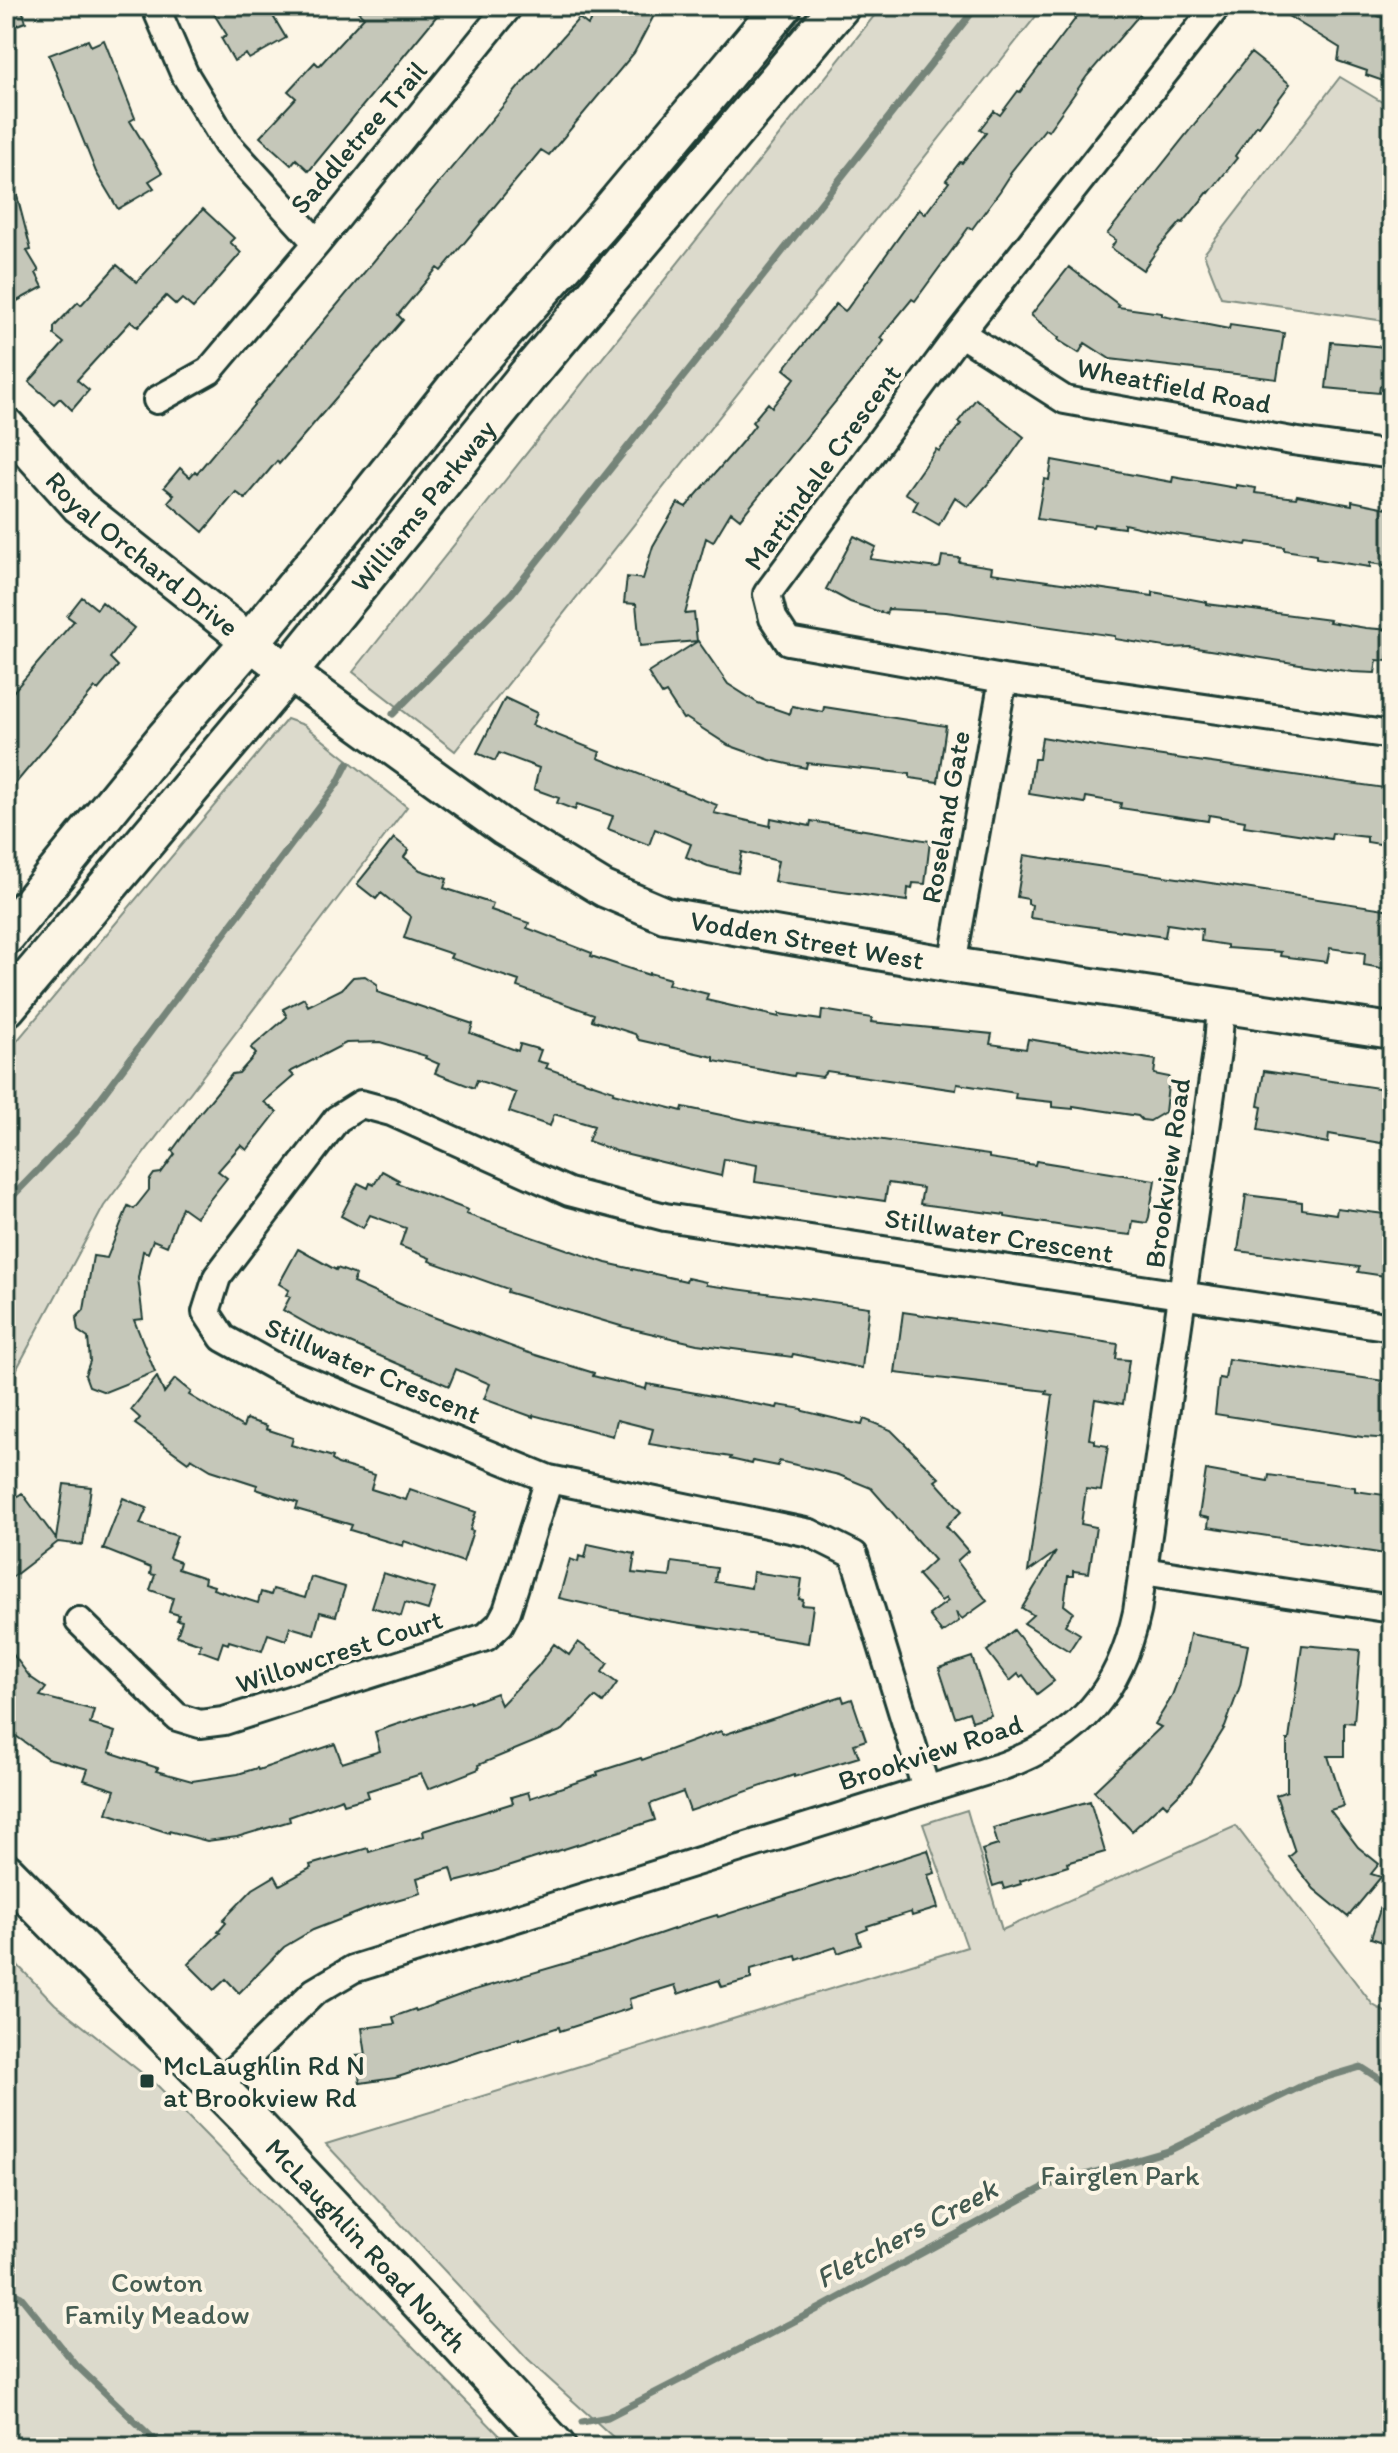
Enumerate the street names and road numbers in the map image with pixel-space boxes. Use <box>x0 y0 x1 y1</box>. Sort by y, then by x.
street label: Saddletree Trail <box>282 53 434 221</box>
street label: Wheatfield Road <box>1074 349 1274 421</box>
street label: Martindale Crescent <box>736 357 908 577</box>
street label: Williams Parkway <box>343 412 502 599</box>
street label: Royal Orchard Drive <box>38 464 246 643</box>
street label: Roseland Gate <box>913 728 977 906</box>
street label: Vodden Street West <box>688 903 926 977</box>
street label: Brookview Road <box>1137 1076 1197 1270</box>
street label: Stillwater Crescent <box>882 1200 1116 1270</box>
street label: Stillwater Crescent <box>260 1309 486 1431</box>
street label: Willowcrest Court <box>231 1602 447 1700</box>
street label: Brookview Road <box>834 1706 1026 1798</box>
street label: McLaughlin Road North <box>258 2131 475 2359</box>

